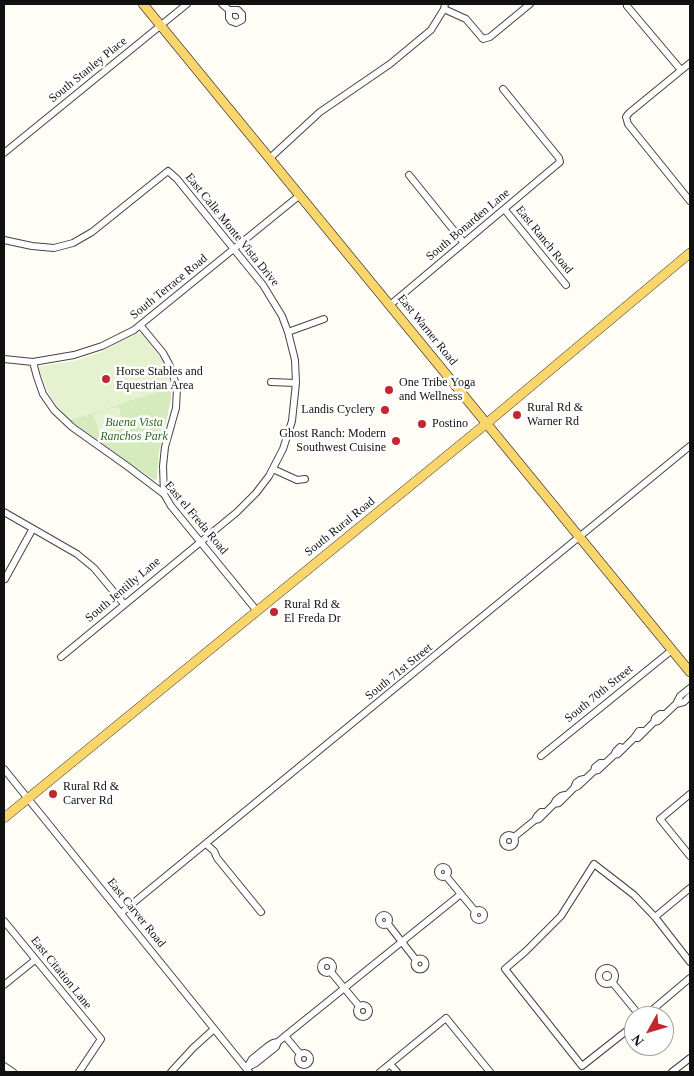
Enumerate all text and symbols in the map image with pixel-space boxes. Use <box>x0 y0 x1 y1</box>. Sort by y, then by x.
street label: South Stanley Place <box>46 34 130 106</box>
street label: East Calle Monte Vista Drive <box>182 171 282 289</box>
street label: South Bonarden Lane <box>423 186 513 264</box>
street label: East Ranch Road <box>512 203 576 277</box>
street label: South Terrace Road <box>128 251 210 323</box>
street label: East Warner Road <box>394 292 460 368</box>
place label: Horse Stables and Equestrian Area <box>116 365 203 393</box>
marker: Horse Stables and Equestrian Area <box>100 373 112 385</box>
place label: One Tribe Yoga and Wellness <box>399 376 475 404</box>
marker: One Tribe Yoga and Wellness <box>383 384 395 396</box>
place label: Rural Rd & Warner Rd <box>527 401 583 429</box>
place label: Landis Cyclery <box>301 403 375 417</box>
marker: Landis Cyclery <box>379 404 391 416</box>
marker: Rural Rd & Warner Rd <box>511 409 523 421</box>
park label: Buena Vista Ranchos Park <box>100 416 168 444</box>
place label: Postino <box>432 417 468 431</box>
marker: Postino <box>416 418 428 430</box>
place label: Ghost Ranch: Modern Southwest Cuisine <box>279 427 386 455</box>
marker: Ghost Ranch: Modern Southwest Cuisine <box>390 435 402 447</box>
street label: East el Freda Road <box>161 479 231 557</box>
street label: South Rural Road <box>302 494 378 560</box>
street label: South Jentilly Lane <box>83 554 163 626</box>
place label: Rural Rd & El Freda Dr <box>284 598 341 626</box>
marker: Rural Rd & El Freda Dr <box>268 606 280 618</box>
street label: South 71st Street <box>363 641 435 703</box>
street label: South 70th Street <box>562 662 636 726</box>
place label: Rural Rd & Carver Rd <box>63 780 119 808</box>
marker: Rural Rd & Carver Rd <box>47 788 59 800</box>
street label: East Carver Road <box>104 876 168 950</box>
street label: East Citation Lane <box>27 934 95 1012</box>
north arrow <box>624 1006 674 1056</box>
text: N <box>629 1031 647 1049</box>

